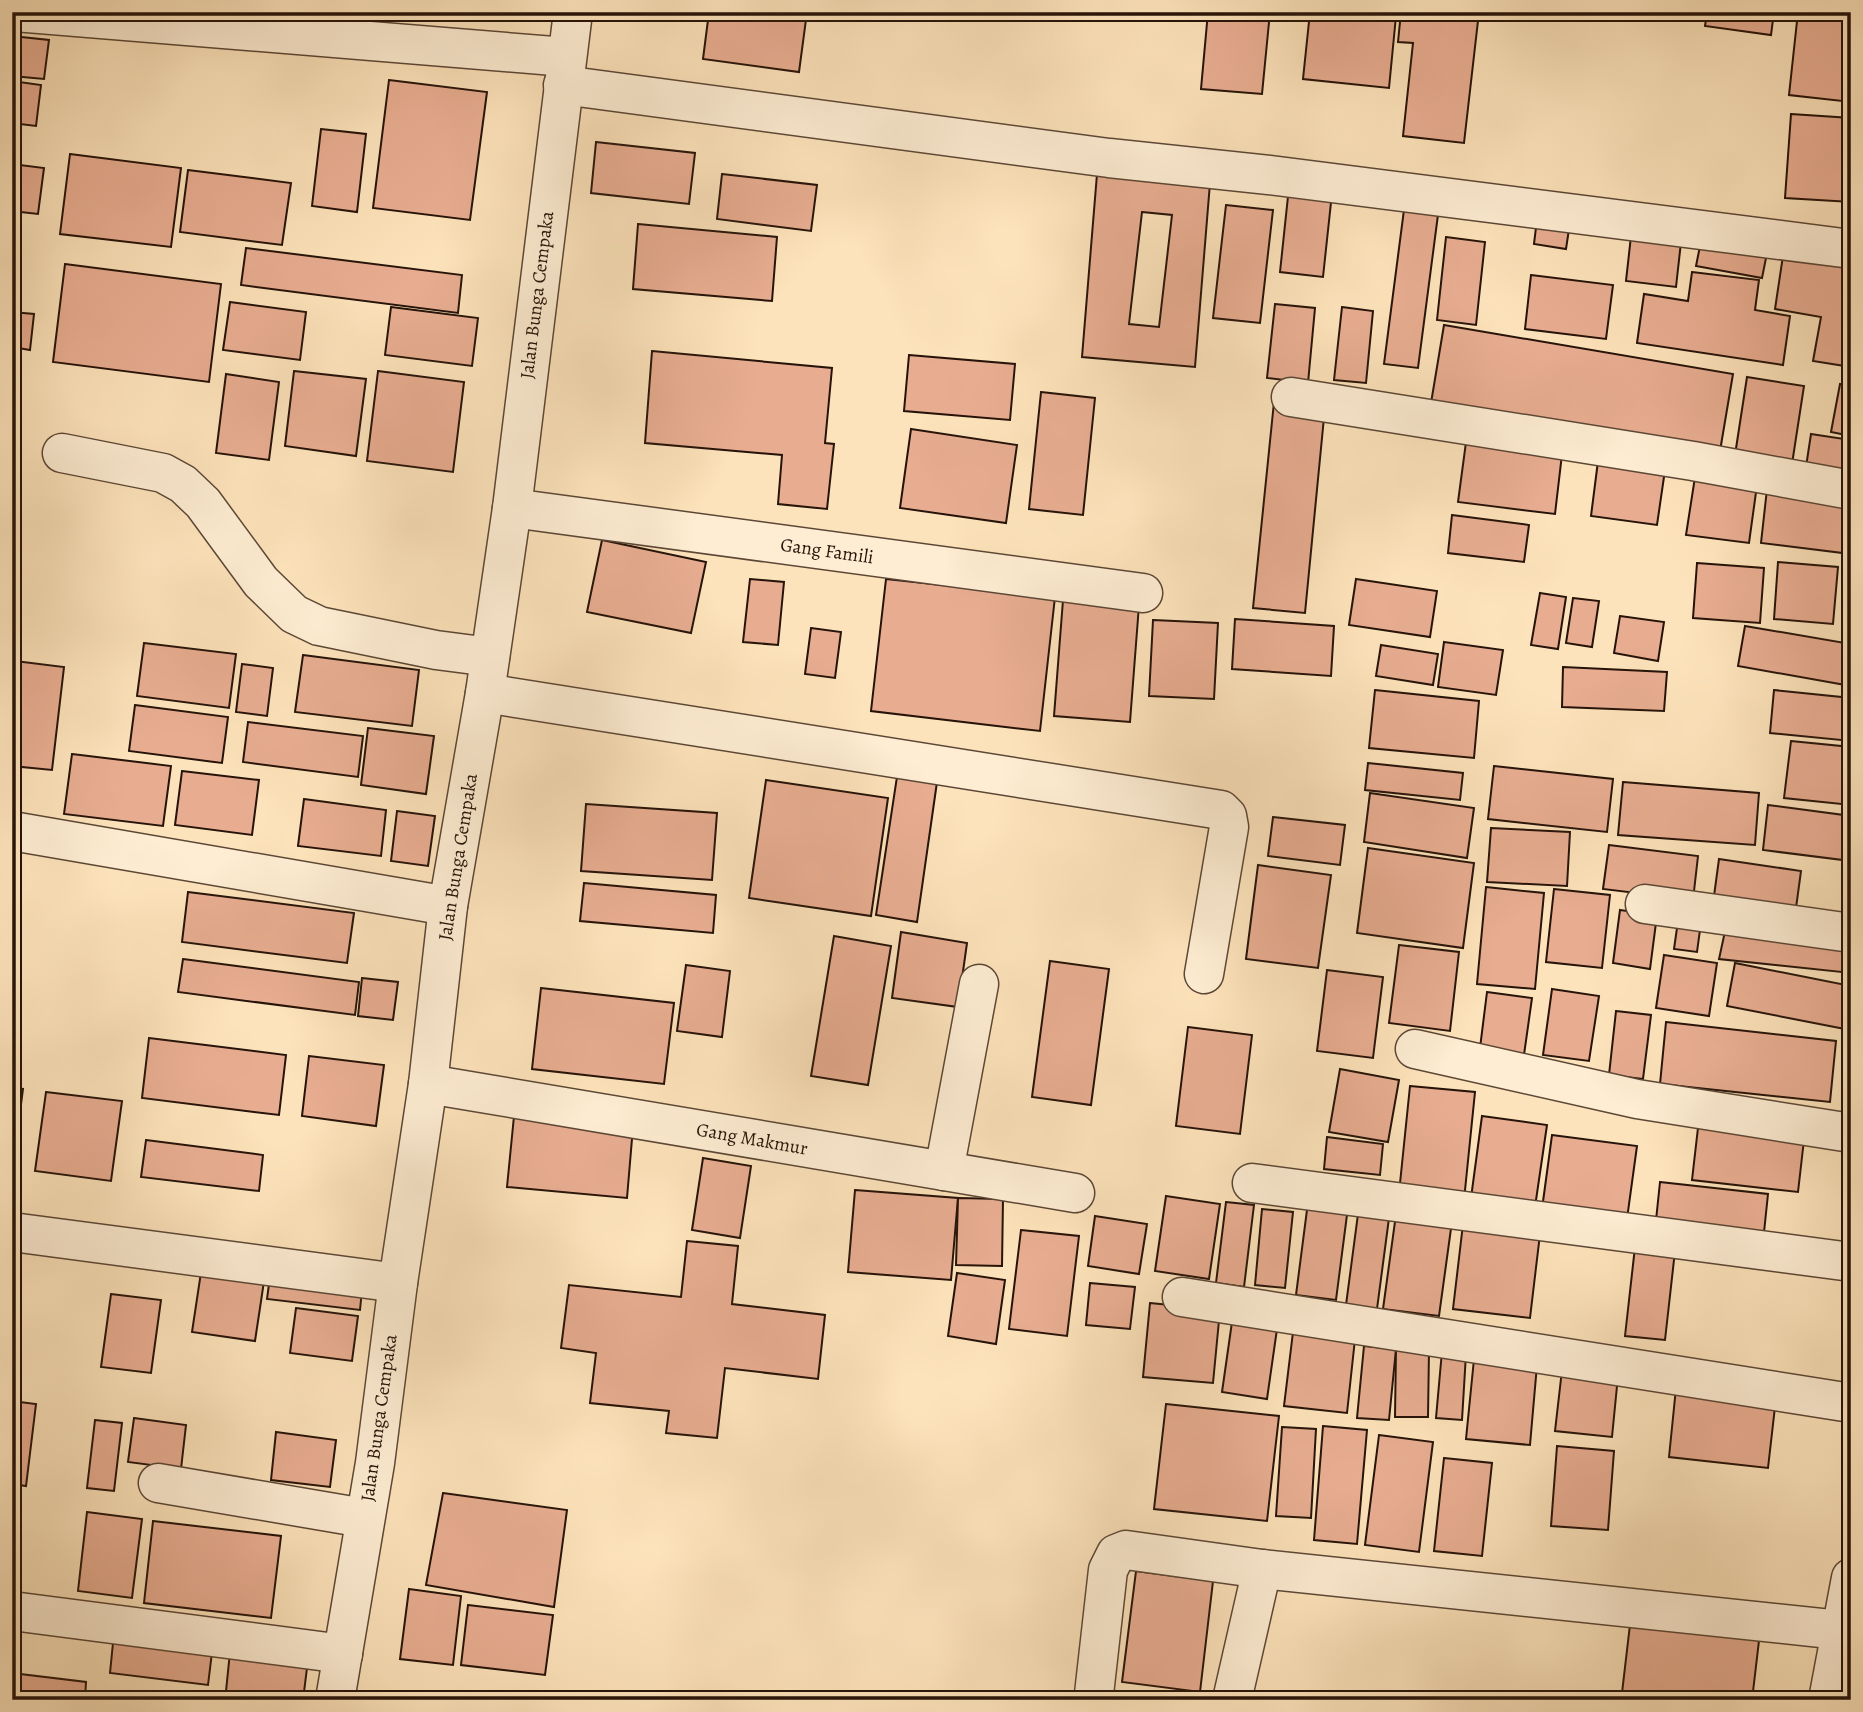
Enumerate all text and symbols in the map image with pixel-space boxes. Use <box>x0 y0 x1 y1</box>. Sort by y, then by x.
street label: Jalan Bunga Cempaka <box>514 210 560 380</box>
street label: Gang Famili <box>779 532 875 570</box>
street label: Jalan Bunga Cempaka <box>432 772 484 942</box>
street label: Gang Makmur <box>694 1116 810 1162</box>
street label: Jalan Bunga Cempaka <box>354 1333 404 1503</box>

